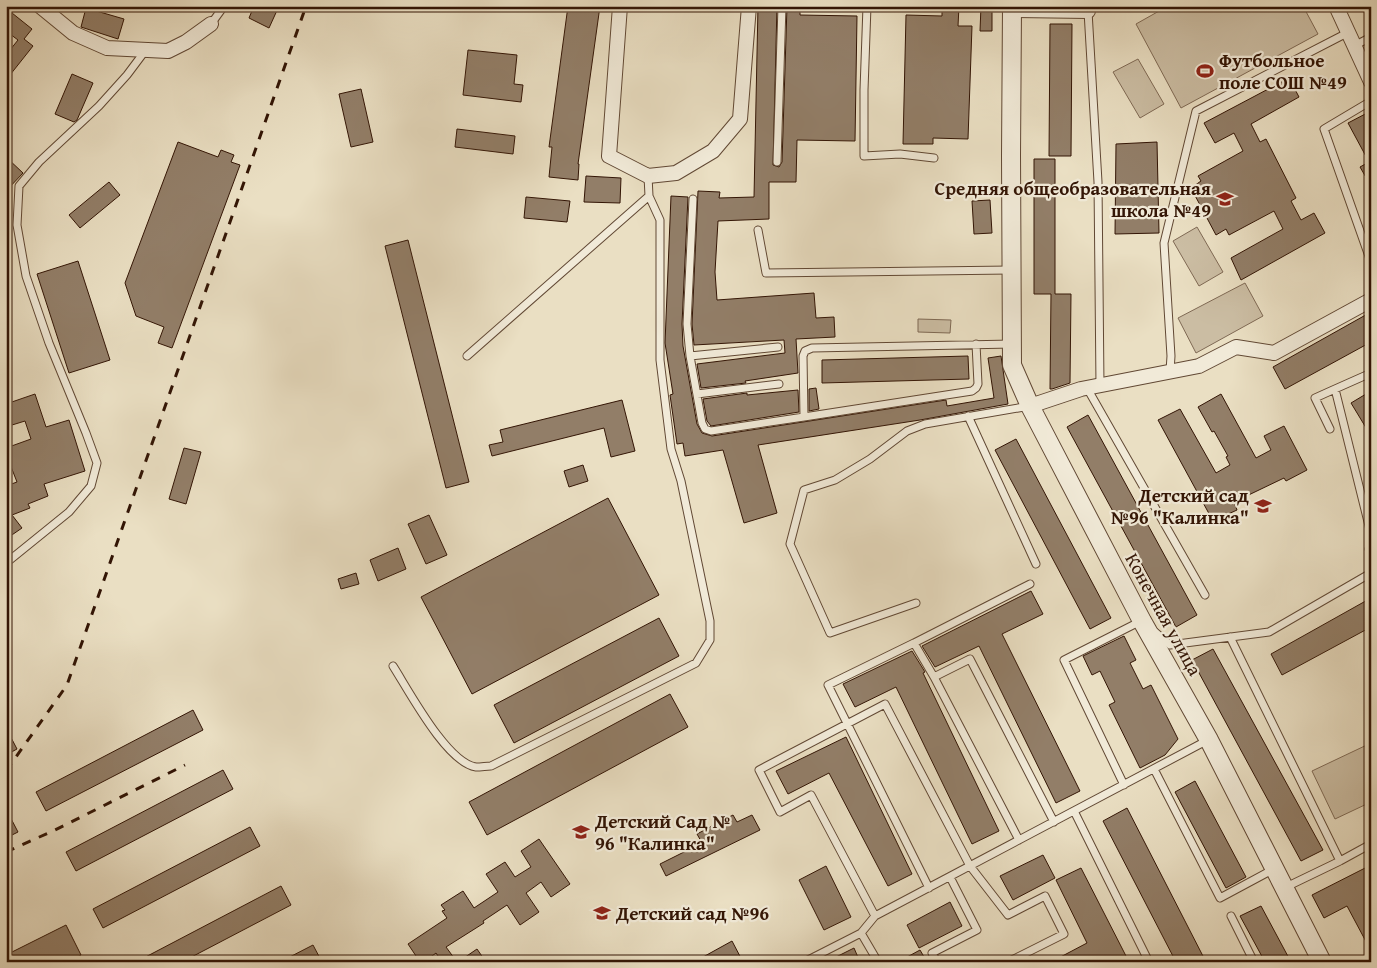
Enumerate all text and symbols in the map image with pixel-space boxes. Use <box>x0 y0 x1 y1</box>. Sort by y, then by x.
place label: Футбольное поле СОШ №49 <box>1219 46 1347 96</box>
sports icon: Футбольное поле СОШ №49 <box>1195 61 1215 81</box>
place label: Средняя общеобразовательная школа №49 <box>935 174 1211 224</box>
school or university icon: Средняя общеобразовательная школа №49 <box>1215 189 1235 209</box>
place label: Детский сад №96 "Калинка" <box>1110 481 1249 531</box>
school or university icon: Детский сад №96 "Калинка" <box>1253 496 1273 516</box>
street label: Конечная улица <box>1119 547 1209 681</box>
place label: Детский Сад № 96 "Калинка" <box>594 807 730 857</box>
school or university icon: Детский Сад № 96 "Калинка" <box>571 822 591 842</box>
place label: Детский сад №96 <box>615 899 769 927</box>
school or university icon: Детский сад №96 <box>592 903 612 923</box>

